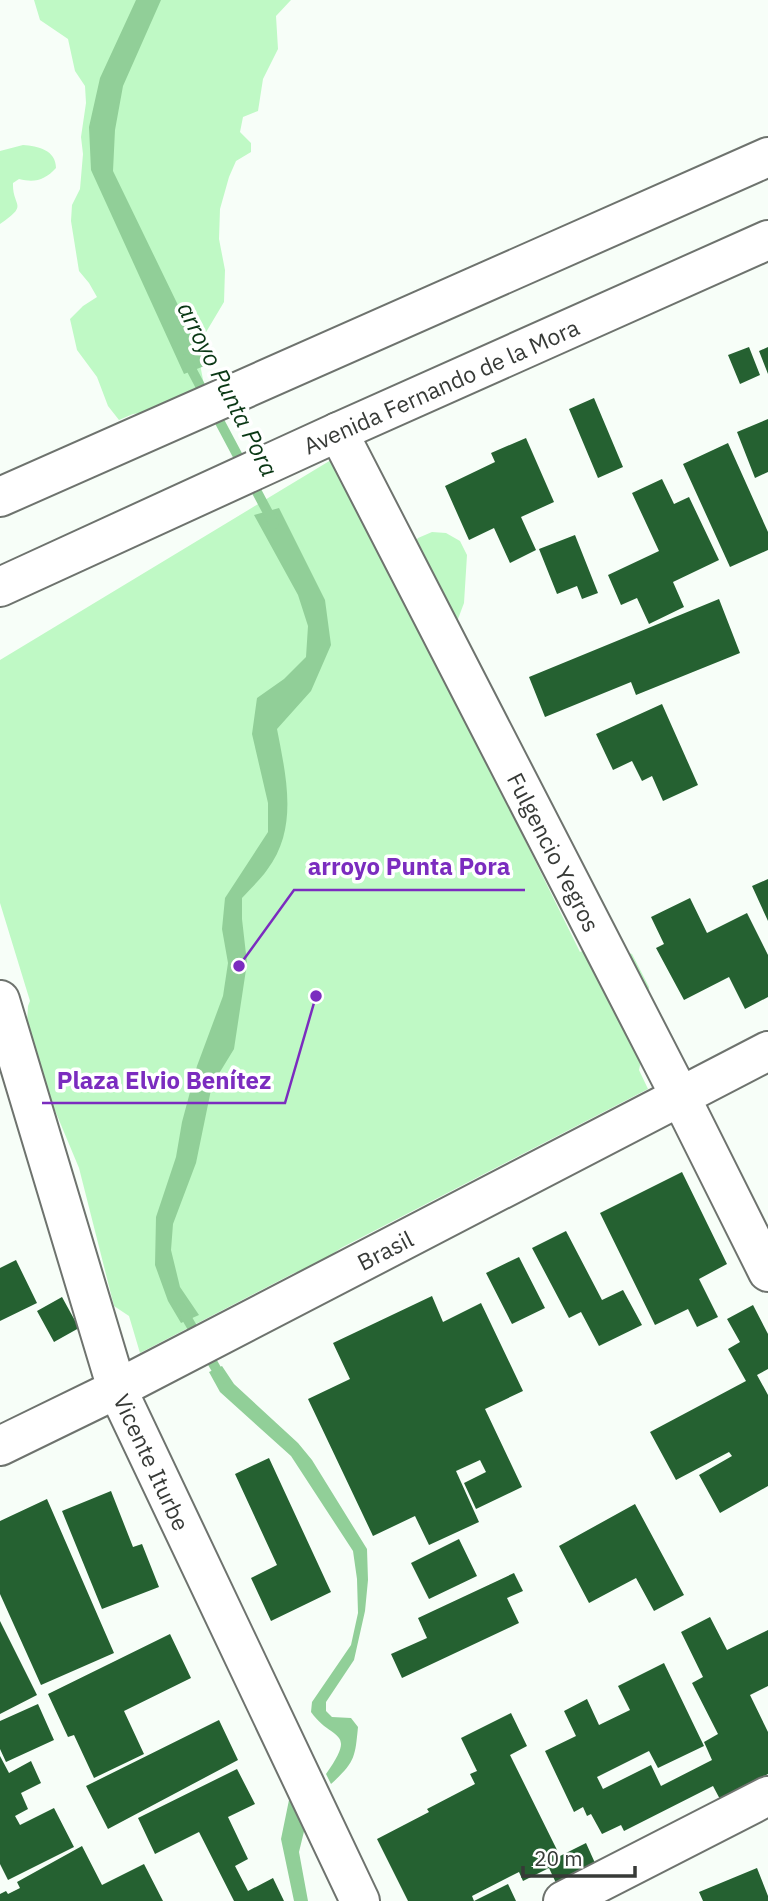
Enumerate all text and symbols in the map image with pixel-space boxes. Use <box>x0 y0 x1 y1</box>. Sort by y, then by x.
water label: arroyo Punta Pora <box>170 296 286 482</box>
street label: Avenida Fernando de la Mora <box>298 312 584 460</box>
street label: Fulgencio Yegros <box>501 767 607 937</box>
callout: arroyo Punta Pora <box>294 845 525 890</box>
text: arroyo Punta Pora <box>308 850 510 882</box>
callout: Plaza Elvio Benítez <box>42 1058 285 1103</box>
text: Plaza Elvio Benítez <box>57 1064 271 1096</box>
street label: Brasil <box>352 1223 418 1277</box>
street label: Vicente Iturbe <box>107 1389 197 1535</box>
scale bar <box>523 1834 635 1878</box>
text: 20 m <box>534 1844 583 1872</box>

